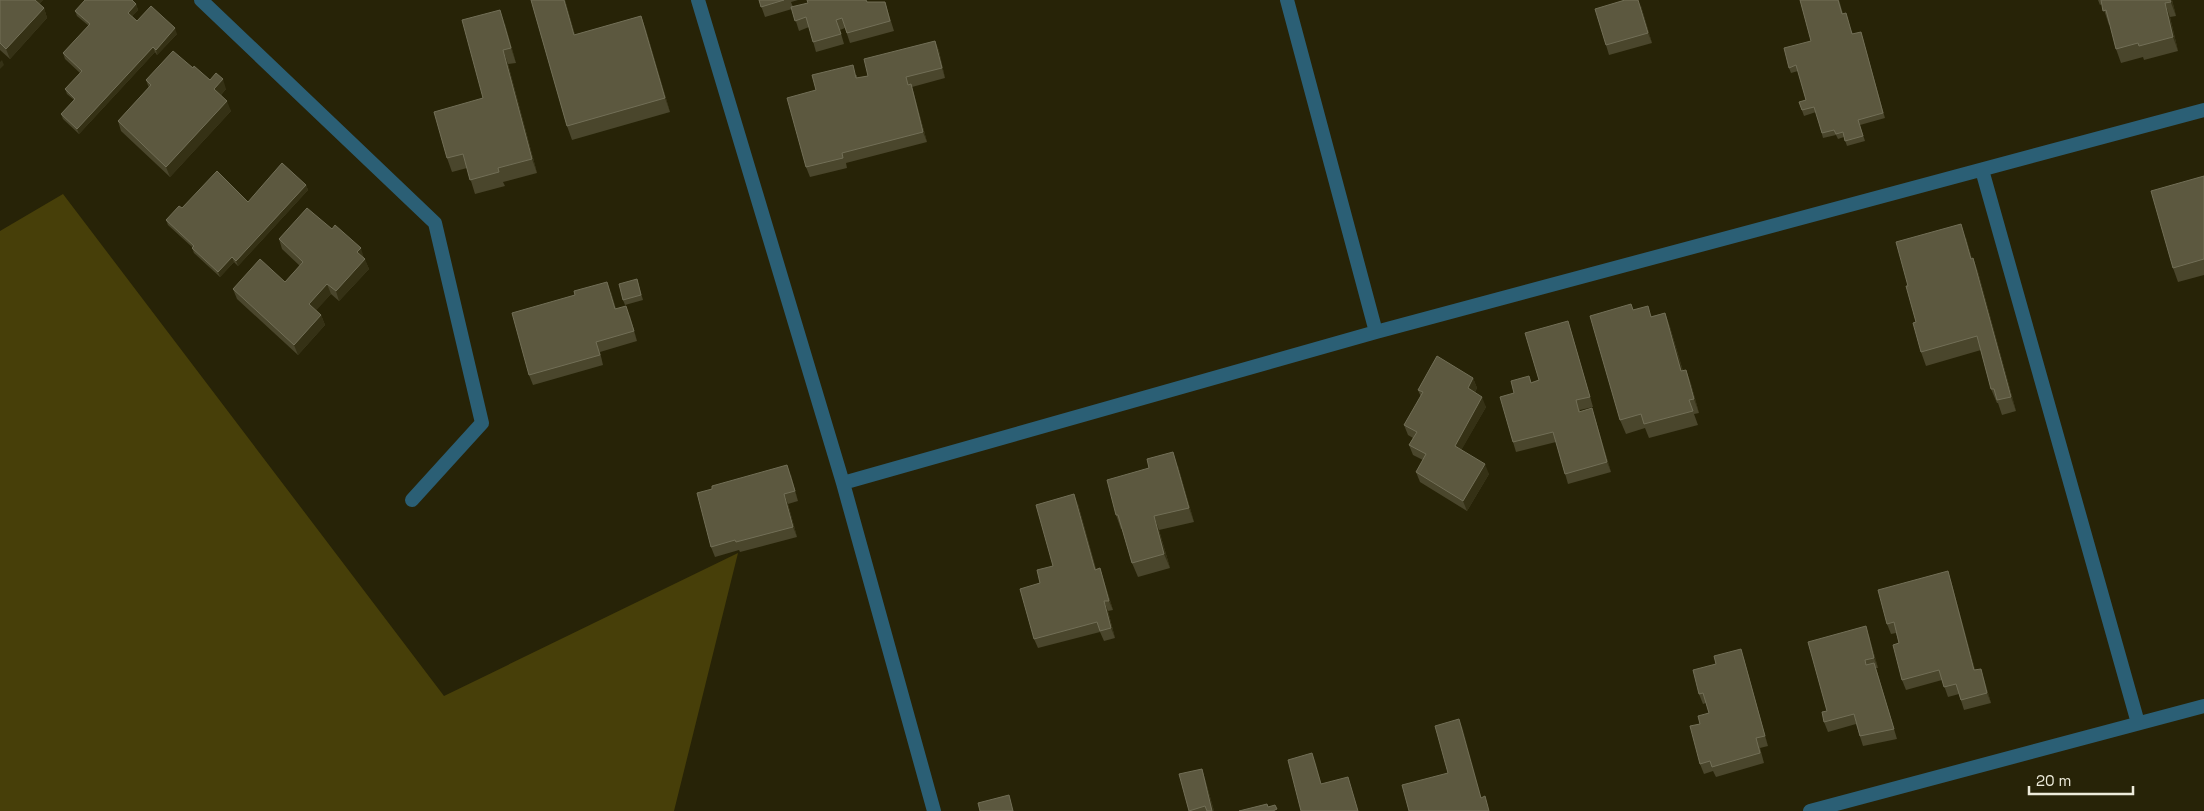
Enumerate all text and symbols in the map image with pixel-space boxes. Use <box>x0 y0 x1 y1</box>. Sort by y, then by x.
scale bar <box>2029 764 2133 796</box>
text: 20 m <box>2036 771 2071 790</box>

